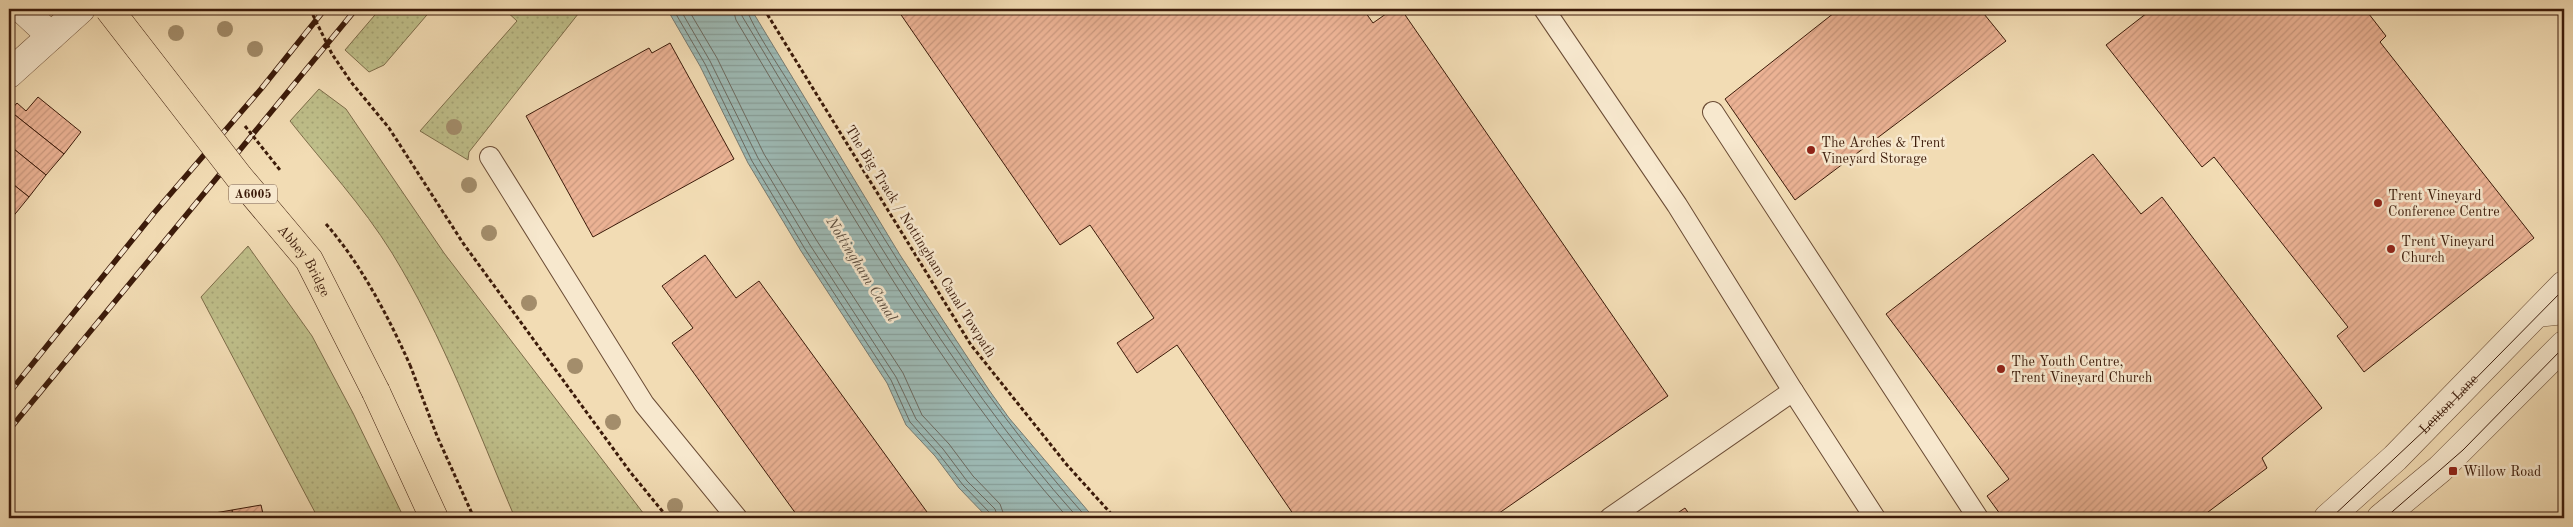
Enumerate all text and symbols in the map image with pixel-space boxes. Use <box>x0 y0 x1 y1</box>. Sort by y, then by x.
street label: The Big Track / Nottingham Canal Towpath <box>842 122 1000 360</box>
place label: The Arches & Trent Vineyard Storage <box>1821 136 1945 166</box>
marker: The Arches & Trent Vineyard Storage <box>1805 144 1817 156</box>
road number: A6005 <box>229 184 277 203</box>
place label: Trent Vineyard Conference Centre <box>2388 189 2500 219</box>
marker: Trent Vineyard Conference Centre <box>2372 197 2384 209</box>
water label: Nottingham Canal <box>823 213 901 325</box>
street label: Abbey Bridge <box>275 223 332 299</box>
place label: Trent Vineyard Church <box>2401 235 2494 265</box>
marker: Trent Vineyard Church <box>2385 243 2397 255</box>
place label: The Youth Centre, Trent Vineyard Church <box>2011 355 2153 385</box>
marker: The Youth Centre, Trent Vineyard Church <box>1995 363 2007 375</box>
street label: Lenton Lane <box>2417 372 2481 437</box>
marker: Willow Road <box>2447 465 2459 477</box>
place label: Willow Road <box>2463 465 2541 479</box>

